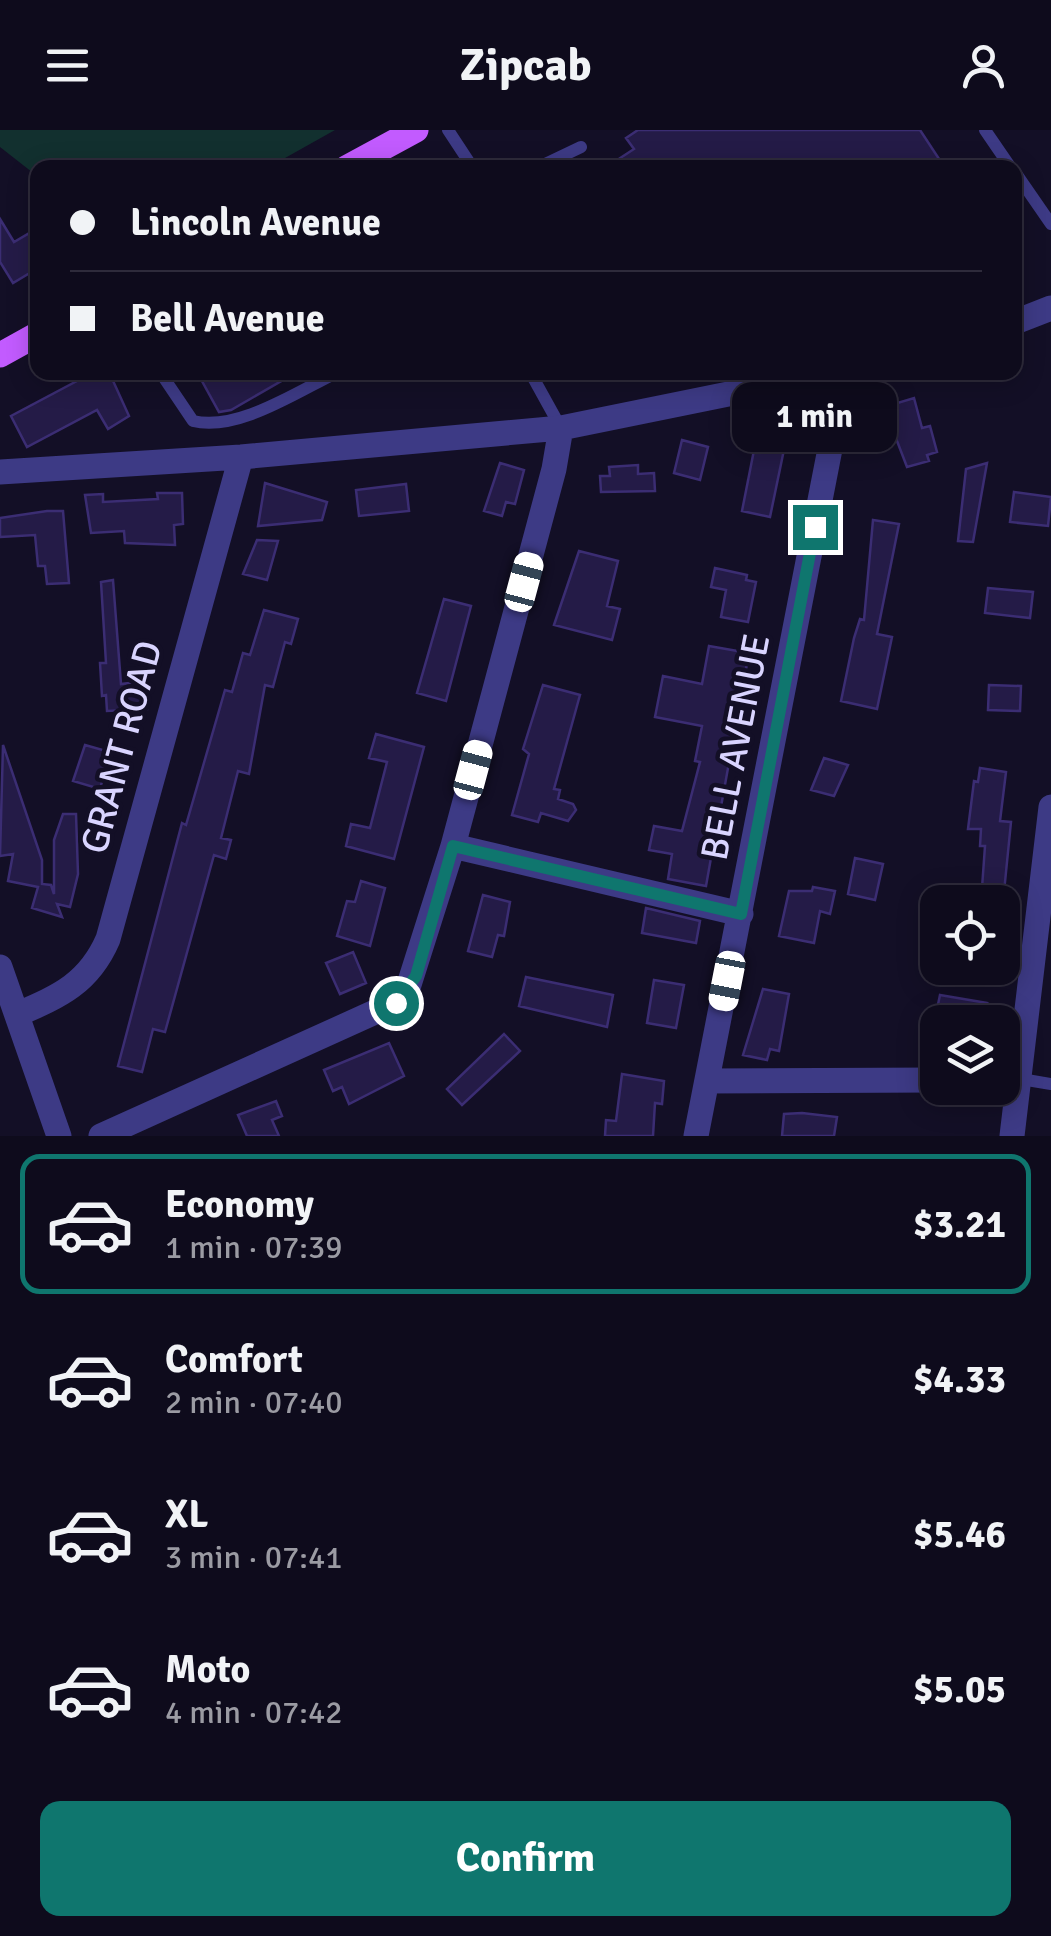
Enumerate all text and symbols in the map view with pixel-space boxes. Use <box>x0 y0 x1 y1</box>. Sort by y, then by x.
icon: menu <box>40 38 95 93</box>
text: Zipcab <box>459 38 592 93</box>
icon: person <box>956 38 1011 93</box>
text: Lincoln Avenue <box>130 199 381 246</box>
text: Bell Avenue <box>130 295 325 342</box>
callout: 1 min <box>732 382 898 452</box>
text: 1 min <box>776 397 853 436</box>
route end <box>793 505 838 550</box>
car <box>502 549 546 615</box>
street label: BELL AVENUE <box>691 630 780 864</box>
street label: GRANT ROAD <box>71 636 172 858</box>
car <box>451 737 495 803</box>
map controls <box>920 885 1020 1105</box>
button: locate <box>920 885 1020 985</box>
car <box>707 949 747 1013</box>
route start <box>374 981 419 1026</box>
button: layers <box>920 1005 1020 1105</box>
icon: car <box>45 1179 135 1269</box>
text: Economy <box>165 1181 314 1228</box>
text: $3.21 <box>913 1201 1006 1248</box>
text: 1 min · 07:39 <box>165 1228 343 1267</box>
icon: car <box>45 1334 135 1424</box>
text: Comfort <box>165 1336 303 1383</box>
text: $4.33 <box>913 1356 1006 1403</box>
text: 2 min · 07:40 <box>165 1383 343 1422</box>
icon: car <box>45 1489 135 1579</box>
text: XL <box>165 1491 208 1538</box>
text: $5.46 <box>913 1511 1006 1558</box>
text: 3 min · 07:41 <box>165 1538 343 1577</box>
icon: car <box>45 1644 135 1734</box>
text: Moto <box>165 1646 250 1693</box>
text: $5.05 <box>913 1666 1006 1713</box>
text: 4 min · 07:42 <box>165 1693 343 1732</box>
button: Confirm <box>40 1801 1011 1916</box>

